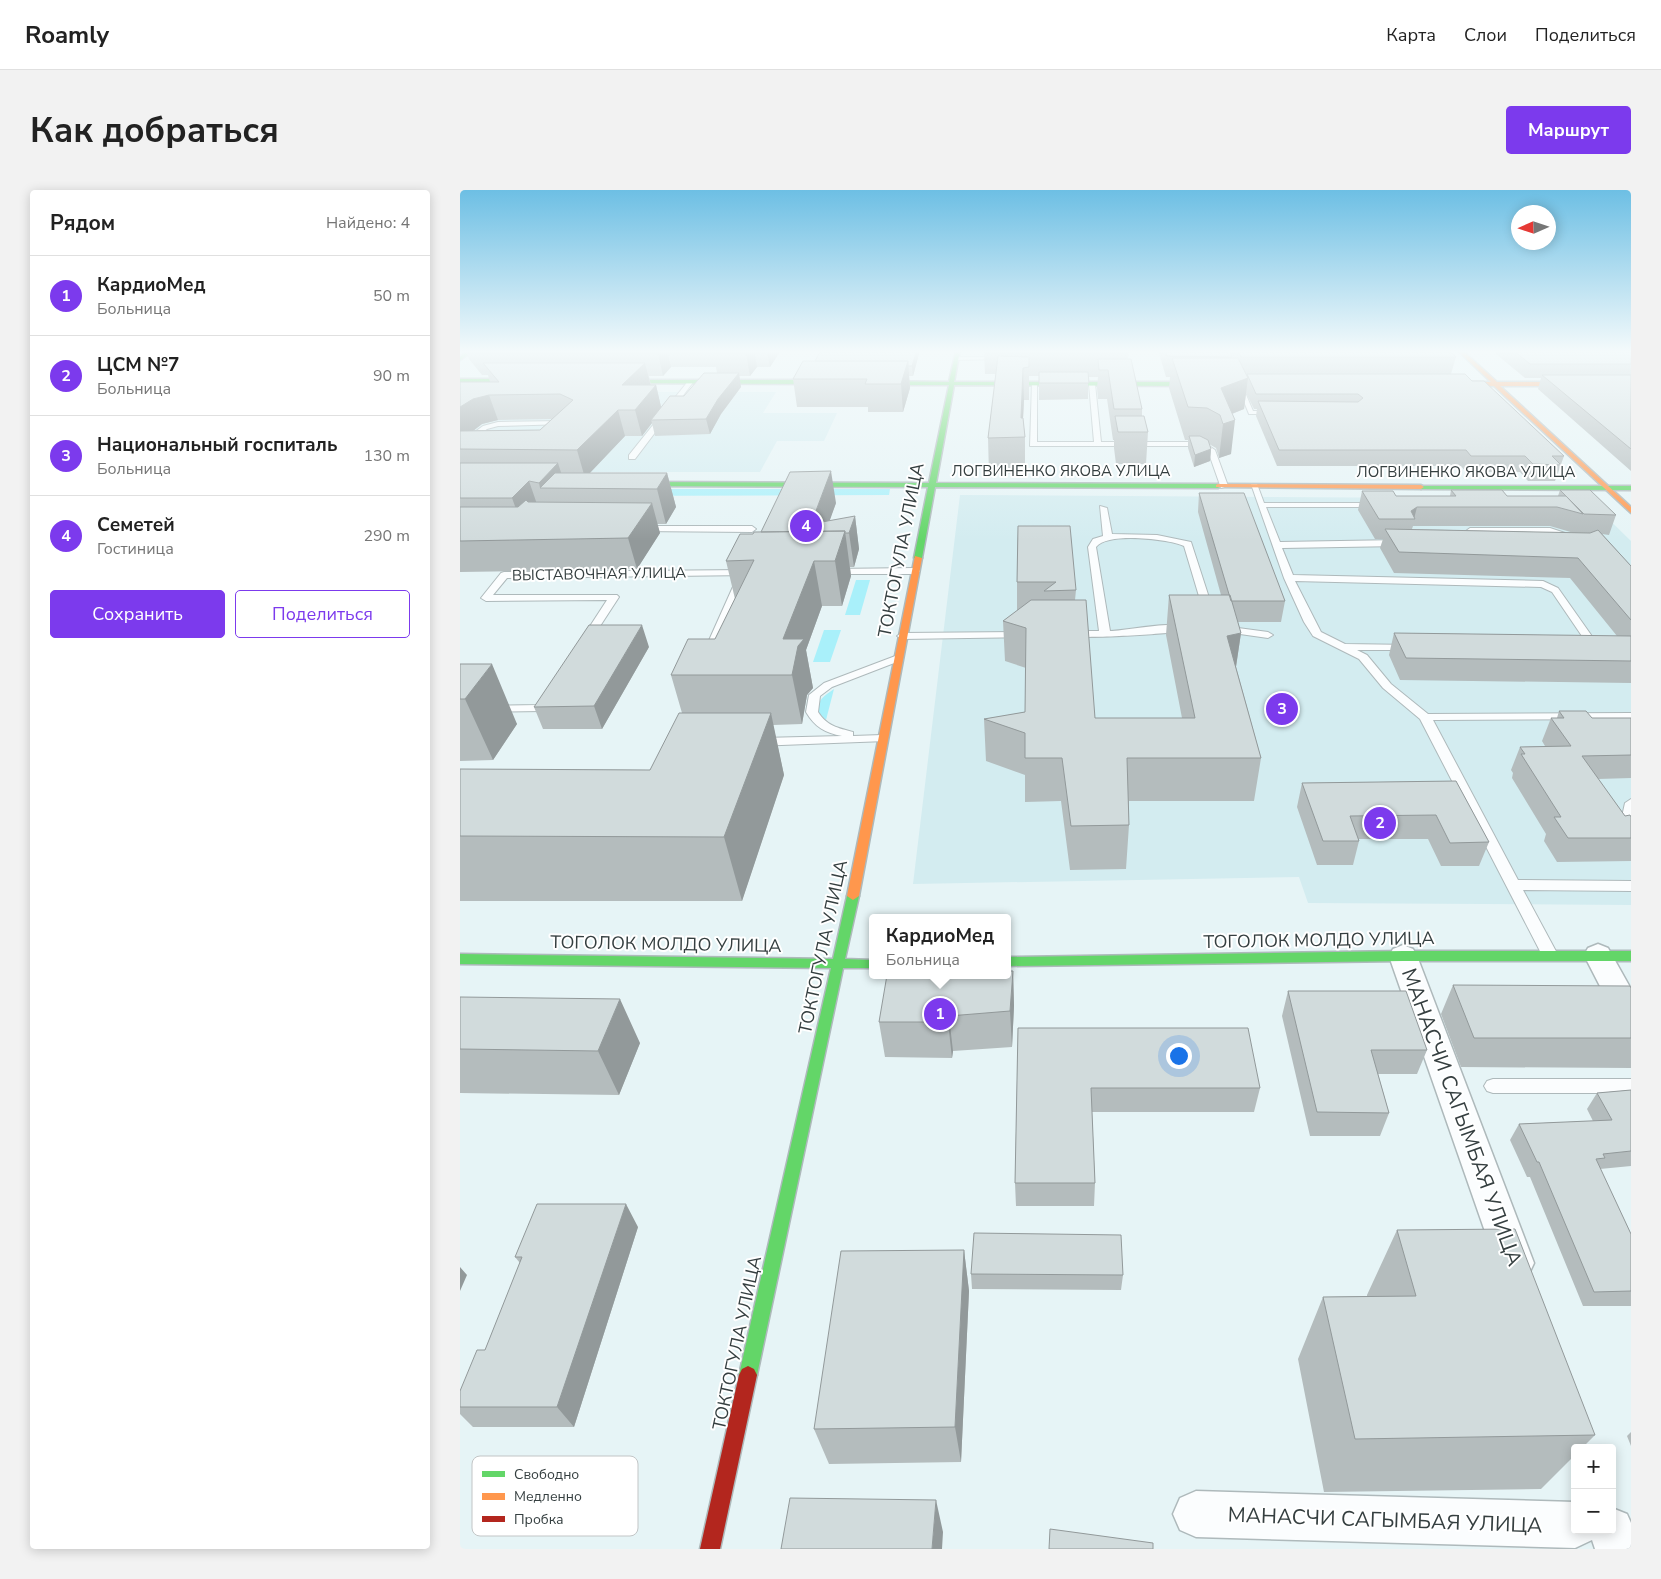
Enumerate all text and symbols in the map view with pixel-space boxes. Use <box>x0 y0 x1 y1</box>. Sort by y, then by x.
text: Roamly <box>25 19 109 51</box>
text: Карта <box>1386 23 1436 47</box>
text: Слои <box>1464 23 1507 47</box>
text: Поделиться <box>1535 23 1636 47</box>
button: Маршрут <box>1506 106 1631 154</box>
text: Как добраться <box>30 107 279 154</box>
north arrow <box>1511 205 1556 250</box>
text: Рядом <box>50 209 115 237</box>
text: Найдено: 4 <box>326 212 410 234</box>
text: КардиоМед <box>97 272 205 298</box>
text: 1 <box>61 285 71 307</box>
text: 50 m <box>373 285 410 307</box>
text: Больница <box>97 298 171 320</box>
text: ЦСМ №7 <box>97 352 179 378</box>
text: 2 <box>61 365 71 387</box>
text: 90 m <box>373 365 410 387</box>
text: Больница <box>97 378 171 400</box>
text: Национальный госпиталь <box>97 432 337 458</box>
text: 3 <box>61 445 71 467</box>
text: 130 m <box>363 445 410 467</box>
text: Больница <box>97 458 171 480</box>
street label: ТОКТОГУЛА УЛИЦА <box>872 461 930 639</box>
street label: ЛОГВИНЕНКО ЯКОВА УЛИЦА <box>952 461 1171 481</box>
street label: ЛОГВИНЕНКО ЯКОВА УЛИЦА <box>1357 462 1576 482</box>
pin: 4 <box>790 507 822 545</box>
text: Семетей <box>97 512 175 538</box>
text: 4 <box>61 525 71 547</box>
text: 290 m <box>363 525 410 547</box>
text: Гостиница <box>97 538 174 560</box>
street label: ВЫСТАВОЧНАЯ УЛИЦА <box>512 562 686 586</box>
button: Сохранить <box>50 590 225 638</box>
button: Поделиться <box>235 590 410 638</box>
pin: 3 <box>1266 690 1298 728</box>
pin: 2 <box>1364 804 1396 842</box>
street label: ТОКТОГУЛА УЛИЦА <box>793 858 853 1036</box>
popup <box>869 914 1011 979</box>
text: КардиоМед <box>886 923 994 949</box>
street label: ТОГОЛОК МОЛДО УЛИЦА <box>1203 926 1435 954</box>
street label: ТОГОЛОК МОЛДО УЛИЦА <box>550 930 782 958</box>
text: Больница <box>886 949 960 971</box>
street label: МАНАСЧИ САГЫМБАЯ УЛИЦА <box>1395 964 1529 1270</box>
pin: 1 <box>924 995 956 1033</box>
your location <box>1166 1043 1192 1069</box>
street label: ТОКТОГУЛА УЛИЦА <box>707 1254 767 1432</box>
map controls <box>1571 1444 1616 1534</box>
button: + <box>1571 1444 1616 1489</box>
legend <box>472 1456 638 1536</box>
text: Свободно <box>514 1465 579 1484</box>
text: Медленно <box>514 1487 582 1506</box>
button: − <box>1571 1489 1616 1534</box>
street label: МАНАСЧИ САГЫМБАЯ УЛИЦА <box>1227 1501 1543 1539</box>
text: Пробка <box>514 1510 564 1529</box>

